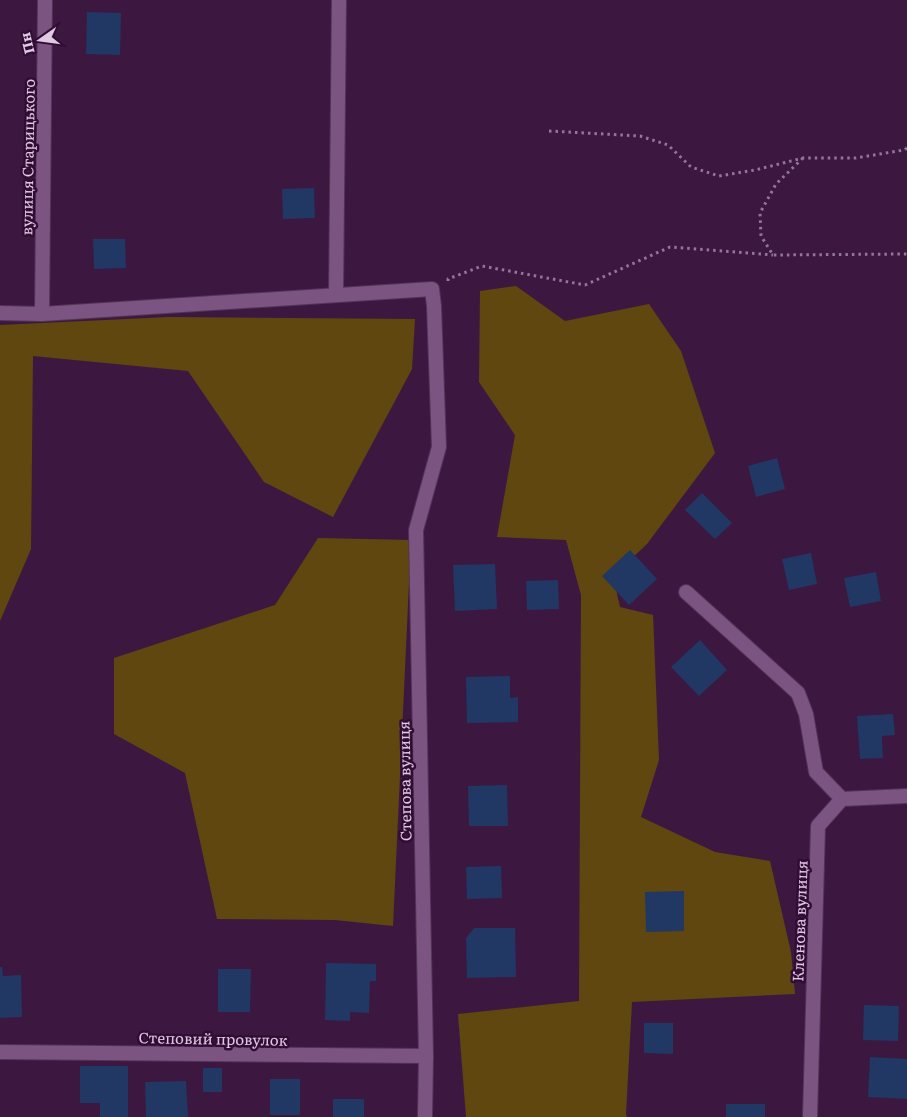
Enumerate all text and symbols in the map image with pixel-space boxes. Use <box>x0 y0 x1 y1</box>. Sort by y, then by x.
north arrow <box>15 15 65 65</box>
text: Пн <box>14 30 39 56</box>
street label: вулиця Старицького <box>14 78 40 235</box>
street label: Степова вулиця <box>391 721 417 841</box>
street label: Кленова вулиця <box>785 860 813 982</box>
street label: Степовий провулок <box>138 1025 288 1051</box>

